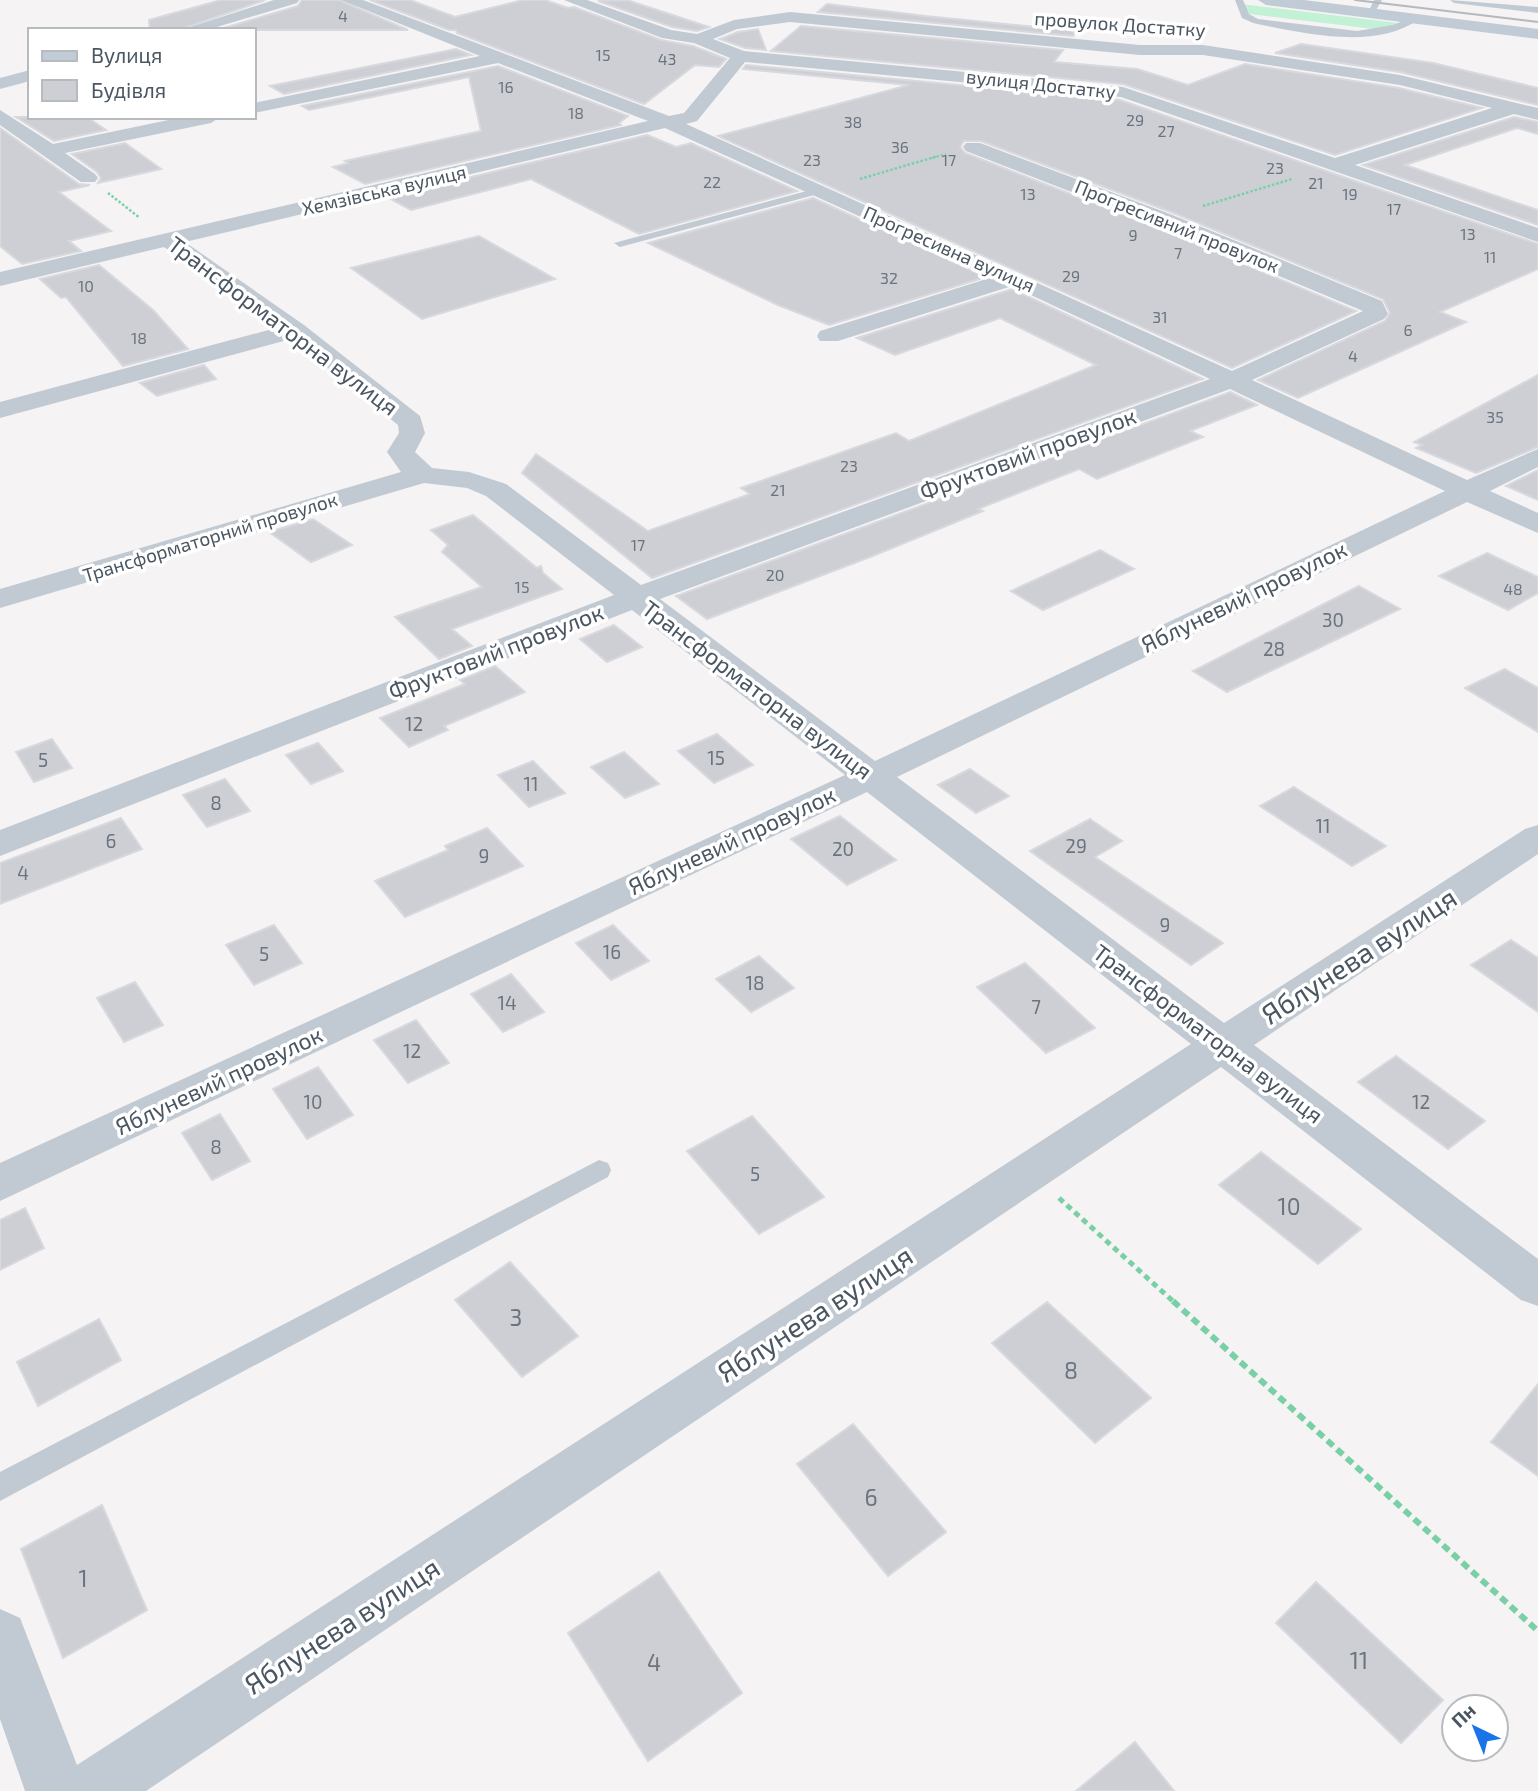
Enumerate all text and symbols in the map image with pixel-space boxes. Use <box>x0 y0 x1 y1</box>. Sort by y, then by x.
house number: 4 <box>338 6 348 25</box>
street label: провулок Достатку <box>1034 6 1206 42</box>
legend <box>28 28 256 119</box>
text: Вулиця <box>91 42 162 68</box>
house number: 15 <box>596 45 610 64</box>
house number: 43 <box>658 49 676 68</box>
street label: вулиця Достатку <box>965 64 1117 104</box>
text: Будівля <box>91 77 166 103</box>
house number: 16 <box>498 77 514 96</box>
house number: 18 <box>568 103 584 122</box>
house number: 29 <box>1126 110 1144 129</box>
house number: 38 <box>844 112 862 131</box>
house number: 27 <box>1157 121 1175 140</box>
house number: 36 <box>891 137 909 156</box>
house number: 23 <box>803 150 821 169</box>
house number: 17 <box>942 150 956 169</box>
house number: 23 <box>1266 158 1284 177</box>
street label: Хемзівська вулиця <box>299 159 469 221</box>
house number: 22 <box>703 172 721 191</box>
house number: 21 <box>1308 173 1324 192</box>
street label: Прогресивний провулок <box>1072 174 1282 278</box>
house number: 13 <box>1020 184 1036 203</box>
house number: 19 <box>1342 184 1358 203</box>
house number: 17 <box>1387 199 1401 218</box>
street label: Прогресивна вулиця <box>860 200 1038 298</box>
house number: 13 <box>1460 224 1476 243</box>
house number: 9 <box>1128 225 1138 244</box>
street label: Трансформаторна вулиця <box>163 230 404 422</box>
house number: 7 <box>1174 243 1182 262</box>
house number: 11 <box>1484 247 1496 266</box>
house number: 29 <box>1062 266 1080 285</box>
house number: 32 <box>880 268 898 287</box>
house number: 10 <box>78 276 94 295</box>
house number: 31 <box>1152 307 1168 326</box>
house number: 6 <box>1403 320 1413 339</box>
house number: 18 <box>131 328 147 347</box>
house number: 4 <box>1348 346 1358 365</box>
street label: Фруктовий провулок <box>916 401 1140 506</box>
house number: 35 <box>1486 407 1504 426</box>
house number: 23 <box>840 456 858 475</box>
house number: 21 <box>770 480 786 499</box>
street label: Трансформаторний провулок <box>80 487 340 587</box>
street label: Яблуневий провулок <box>1136 534 1351 659</box>
house number: 17 <box>631 535 645 554</box>
house number: 20 <box>766 565 784 584</box>
house number: 15 <box>515 577 529 596</box>
house number: 48 <box>1503 579 1523 598</box>
street label: Трансформаторна вулиця <box>637 594 878 786</box>
street label: Фруктовий провулок <box>384 597 607 706</box>
house number: 30 <box>1322 608 1344 631</box>
house number: 28 <box>1263 637 1285 660</box>
house number: 12 <box>405 712 423 735</box>
house number: 15 <box>707 746 725 769</box>
house number: 5 <box>38 748 48 771</box>
house number: 11 <box>523 772 539 795</box>
street label: Яблуневий провулок <box>624 780 840 901</box>
house number: 8 <box>210 791 222 814</box>
house number: 11 <box>1315 814 1331 837</box>
house number: 6 <box>106 829 116 852</box>
house number: 29 <box>1065 834 1087 857</box>
house number: 20 <box>832 837 854 860</box>
house number: 9 <box>479 844 489 867</box>
house number: 4 <box>17 861 29 884</box>
street label: Яблунева вулиця <box>1255 879 1462 1031</box>
house number: 9 <box>1160 913 1170 936</box>
street label: Трансформаторна вулиця <box>1088 938 1329 1130</box>
house number: 16 <box>603 940 621 963</box>
house number: 5 <box>259 942 269 965</box>
house number: 18 <box>745 971 765 994</box>
house number: 14 <box>497 991 517 1014</box>
house number: 7 <box>1031 995 1041 1018</box>
street label: Яблуневий провулок <box>111 1020 327 1141</box>
house number: 12 <box>403 1039 421 1062</box>
house number: 10 <box>303 1090 323 1113</box>
house number: 12 <box>1412 1090 1430 1113</box>
house number: 8 <box>210 1135 222 1158</box>
house number: 5 <box>750 1162 760 1185</box>
house number: 10 <box>1277 1192 1301 1220</box>
street label: Яблунева вулиця <box>711 1237 918 1389</box>
house number: 3 <box>510 1303 522 1331</box>
house number: 8 <box>1064 1356 1078 1384</box>
house number: 6 <box>864 1483 878 1511</box>
street label: Яблунева вулиця <box>238 1549 445 1701</box>
house number: 1 <box>78 1564 88 1592</box>
house number: 11 <box>1350 1646 1368 1674</box>
house number: 4 <box>647 1648 661 1676</box>
north arrow <box>1440 1693 1510 1763</box>
text: Пн <box>1446 1698 1480 1732</box>

